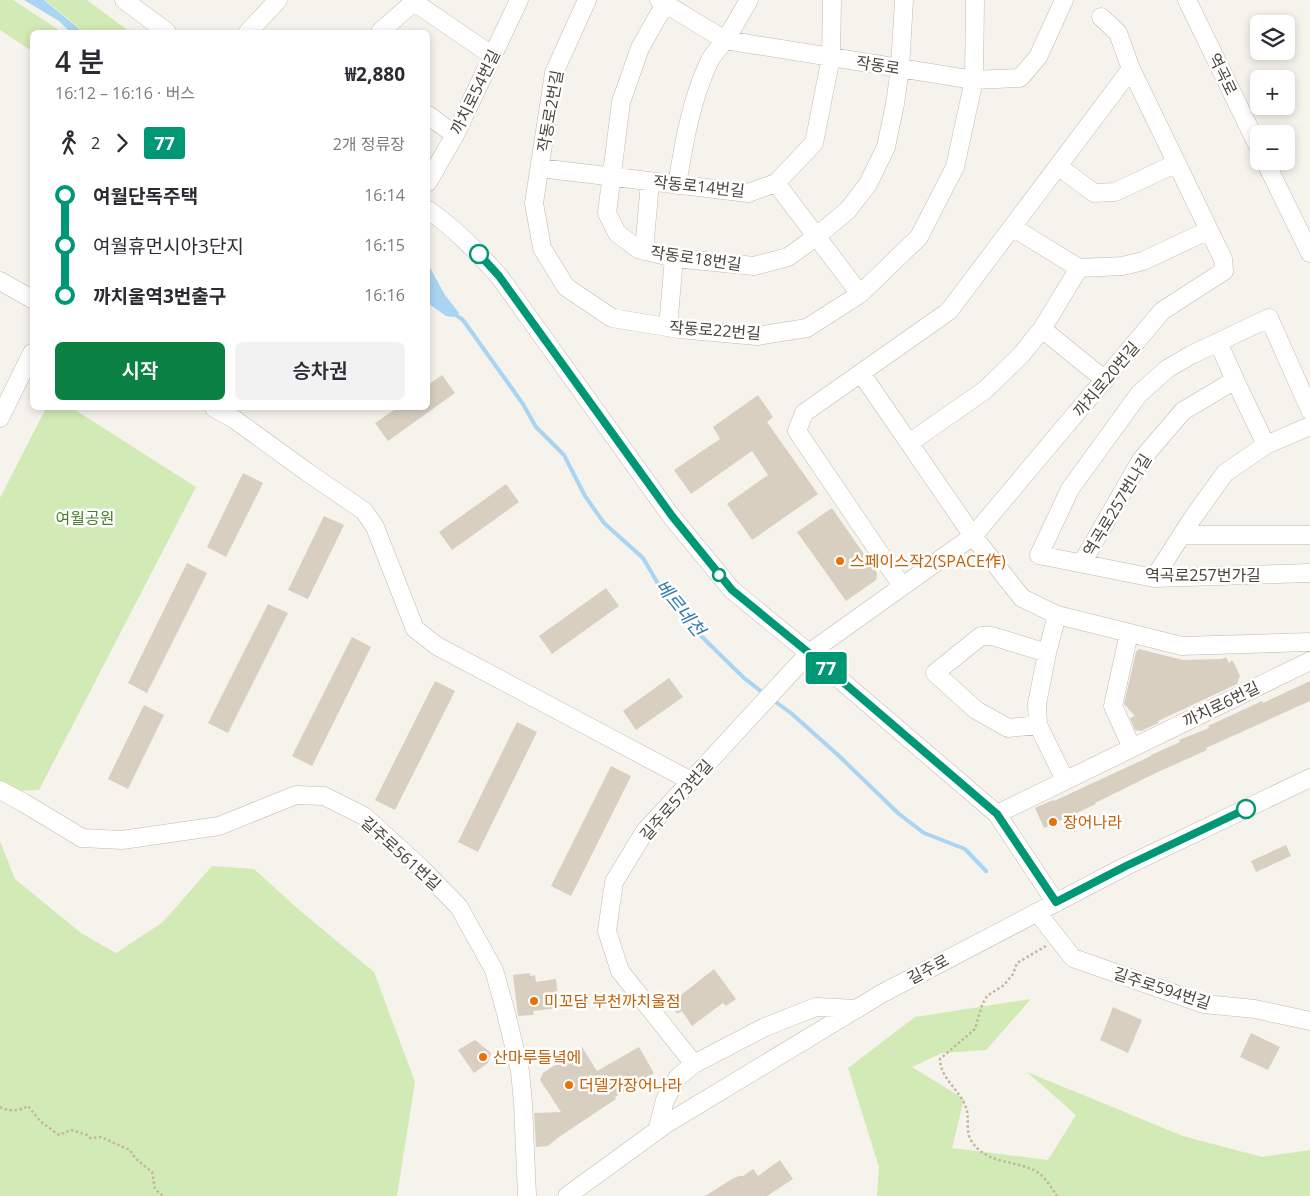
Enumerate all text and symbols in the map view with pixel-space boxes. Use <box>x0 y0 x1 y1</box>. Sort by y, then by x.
map controls <box>1250 15 1295 170</box>
button: layers <box>1250 15 1295 60</box>
text: 4 분 <box>55 42 104 80</box>
street label: 까치로54번길 <box>445 46 505 138</box>
street label: 역곡로 <box>1203 49 1243 99</box>
street label: 작동로 <box>854 51 902 79</box>
text: ₩2,880 <box>345 61 405 87</box>
street label: 작동로2번길 <box>532 68 568 154</box>
button: + <box>1250 70 1295 115</box>
text: 16:12 – 16:16 · 버스 <box>55 82 195 104</box>
button: − <box>1250 125 1295 170</box>
icon: walk <box>55 129 83 157</box>
icon: forward <box>108 129 136 157</box>
text: 77 <box>154 131 175 155</box>
text: 2 <box>91 132 100 154</box>
text: 2개 정류장 <box>333 133 405 155</box>
street label: 작동로14번길 <box>652 170 746 202</box>
text: 여월단독주택 <box>93 183 198 209</box>
text: 16:14 <box>364 184 405 206</box>
text: 여월휴먼시아3단지 <box>93 233 244 259</box>
text: 16:15 <box>364 234 405 256</box>
street label: 작동로18번길 <box>649 241 743 275</box>
unlabelled marker <box>469 244 489 264</box>
text: 까치울역3번출구 <box>93 283 226 309</box>
text: 16:16 <box>364 284 405 306</box>
street label: 작동로22번길 <box>668 316 762 344</box>
street label: 까치로20번길 <box>1068 337 1144 421</box>
button: 시작 <box>55 342 225 400</box>
button: 승차권 <box>235 342 405 400</box>
street label: 역곡로257번나길 <box>1078 450 1156 560</box>
park label: 여월공원 <box>56 507 114 529</box>
place label: 스페이스작2(SPACE作) <box>850 550 1006 572</box>
marker: 스페이스작2(SPACE作) <box>834 555 846 567</box>
street label: 역곡로257번가길 <box>1145 564 1261 586</box>
unlabelled marker <box>712 568 726 582</box>
water label: 베르네천 <box>651 574 712 643</box>
line badge: 77 <box>804 652 848 684</box>
text: 77 <box>816 656 836 680</box>
street label: 까치로6번길 <box>1179 676 1263 732</box>
street label: 길주로573번길 <box>635 755 717 845</box>
unlabelled marker <box>1236 799 1256 819</box>
street label: 길주로561번길 <box>356 811 446 895</box>
place label: 장어나라 <box>1063 811 1122 833</box>
marker: 장어나라 <box>1047 816 1059 828</box>
street label: 길주로 <box>903 949 953 989</box>
street label: 길주로594번길 <box>1111 962 1213 1014</box>
place label: 미꼬담 부천까치울점 <box>544 990 681 1012</box>
marker: 미꼬담 부천까치울점 <box>528 995 540 1007</box>
place label: 산마루들녘에 <box>493 1046 581 1068</box>
marker: 산마루들녘에 <box>477 1051 489 1063</box>
place label: 더델가장어나라 <box>579 1074 682 1096</box>
marker: 더델가장어나라 <box>563 1079 575 1091</box>

